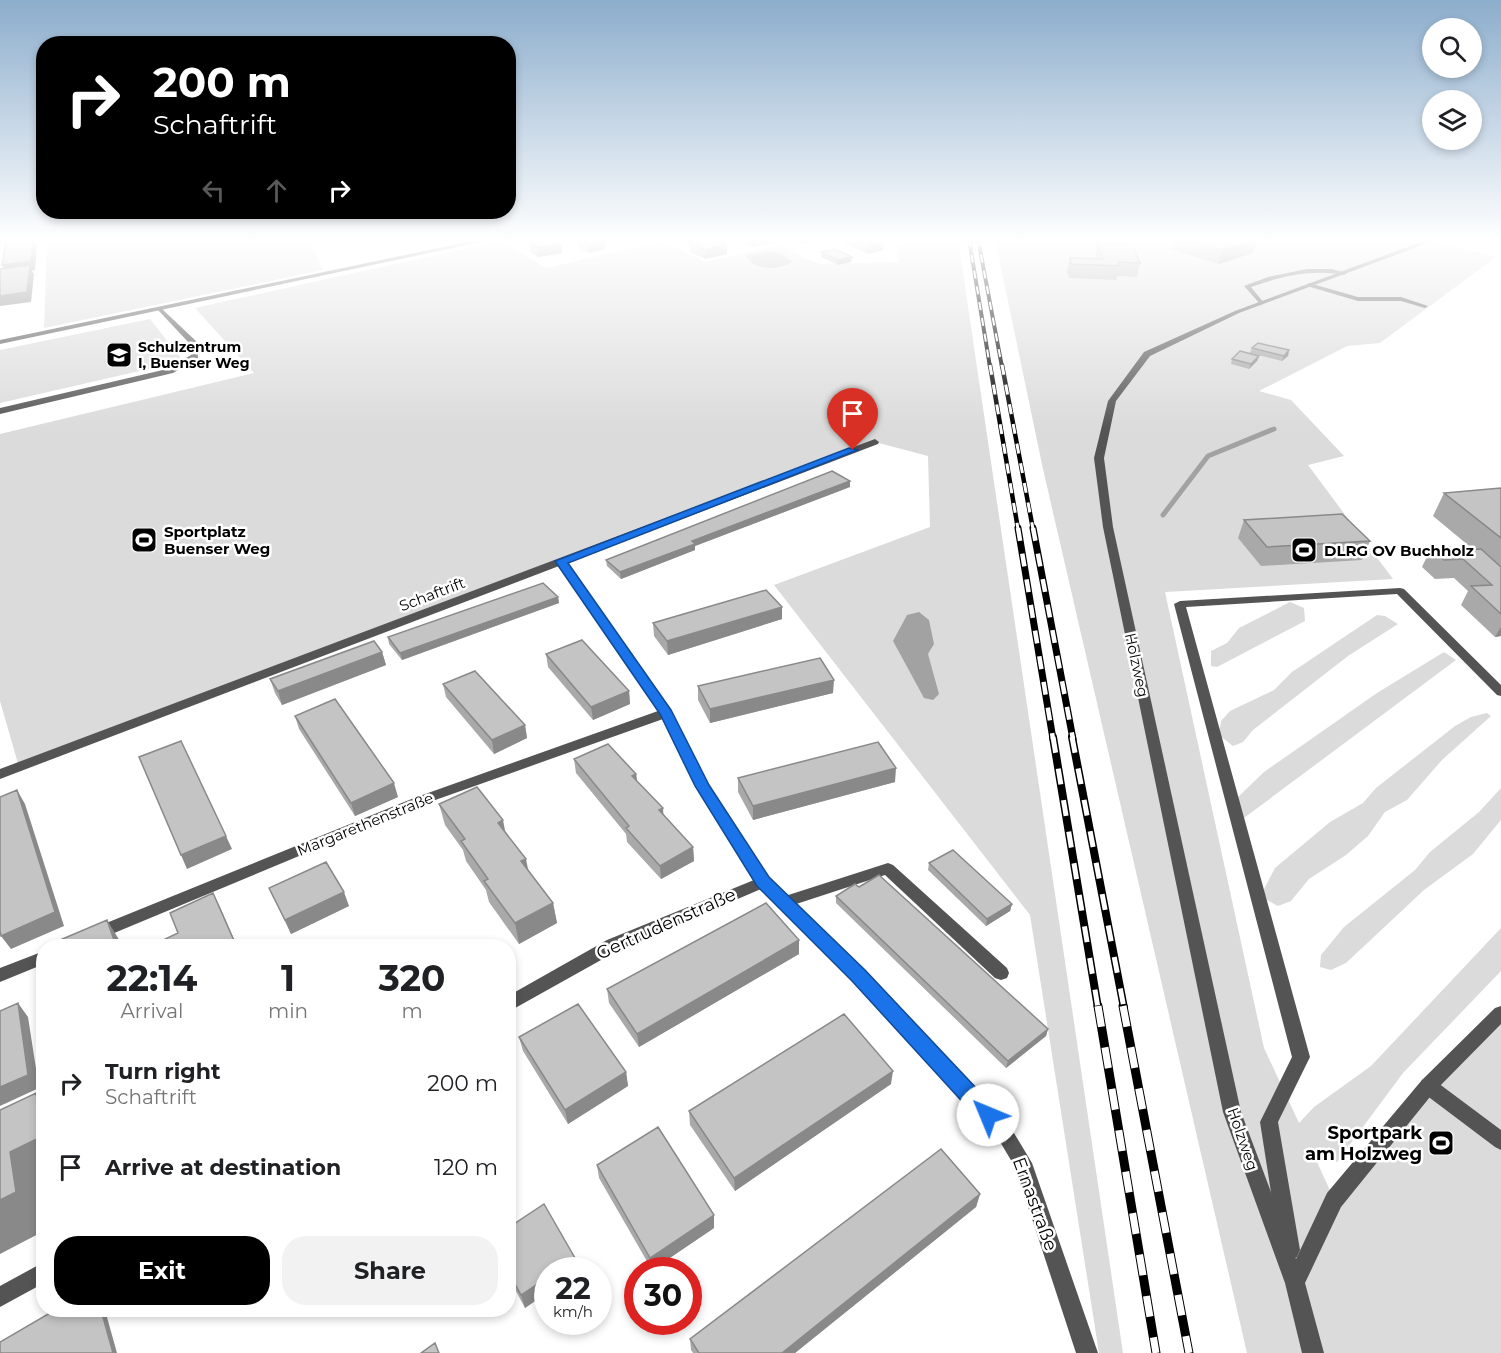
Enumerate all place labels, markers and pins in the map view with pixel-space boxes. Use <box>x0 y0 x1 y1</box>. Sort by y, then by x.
place label: Schulzentrum I, Buenser Weg <box>138 338 249 372</box>
school or university icon: Schulzentrum I, Buenser Weg <box>104 340 134 370</box>
pin <box>827 388 878 450</box>
place label: Sportplatz Buenser Weg <box>164 522 270 558</box>
sports icon: Sportplatz Buenser Weg <box>129 525 159 555</box>
sports icon: DLRG OV Buchholz <box>1289 535 1319 565</box>
place label: DLRG OV Buchholz <box>1324 541 1474 560</box>
place label: Sportpark am Holzweg <box>1305 1122 1422 1165</box>
sports icon: Sportpark am Holzweg <box>1426 1128 1456 1158</box>

